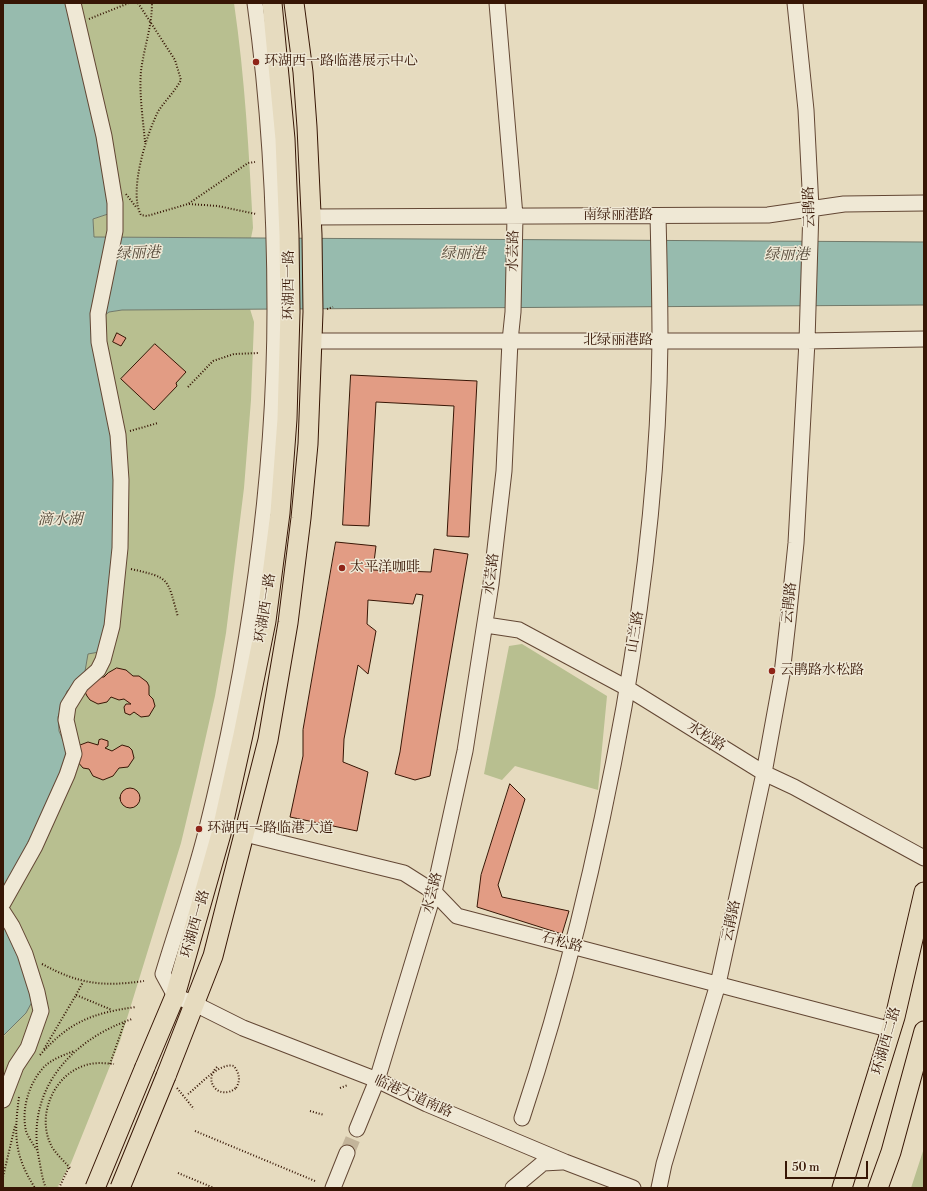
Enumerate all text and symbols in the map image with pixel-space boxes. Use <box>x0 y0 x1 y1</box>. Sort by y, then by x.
place label: 环湖西一路临港展示中心 <box>264 54 418 70</box>
marker: 环湖西一路临港展示中心 <box>251 57 261 67</box>
street label: 云鹃路 <box>801 186 819 228</box>
street label: 南绿丽港路 <box>583 208 653 224</box>
street label: 水芸路 <box>505 230 523 272</box>
water label: 绿丽港 <box>115 244 161 264</box>
water label: 绿丽港 <box>441 245 485 263</box>
water label: 绿丽港 <box>765 246 809 264</box>
street label: 环湖西一路 <box>282 250 298 320</box>
street label: 北绿丽港路 <box>583 333 653 349</box>
water label: 滴水湖 <box>38 511 82 529</box>
street label: 水芸路 <box>481 552 503 596</box>
place label: 太平洋咖啡 <box>350 560 420 576</box>
marker: 太平洋咖啡 <box>337 563 347 573</box>
street label: 环湖西一路 <box>252 572 280 644</box>
street label: 云鹃路 <box>779 581 801 625</box>
street label: 山兰路 <box>624 610 648 654</box>
place label: 云鹃路水松路 <box>780 663 864 679</box>
marker: 云鹃路水松路 <box>767 666 777 676</box>
street label: 水松路 <box>684 719 728 755</box>
place label: 环湖西一路临港大道 <box>207 821 333 837</box>
marker: 环湖西一路临港大道 <box>194 824 204 834</box>
street label: 水芸路 <box>420 871 446 915</box>
street label: 环湖西一路 <box>178 888 214 960</box>
street label: 云鹃路 <box>719 899 745 943</box>
street label: 石松路 <box>540 929 584 957</box>
street label: 环湖西二路 <box>869 1005 905 1077</box>
street label: 临港大道南路 <box>371 1072 455 1122</box>
scale bar <box>787 1153 870 1179</box>
text: 50 m <box>792 1160 820 1175</box>

